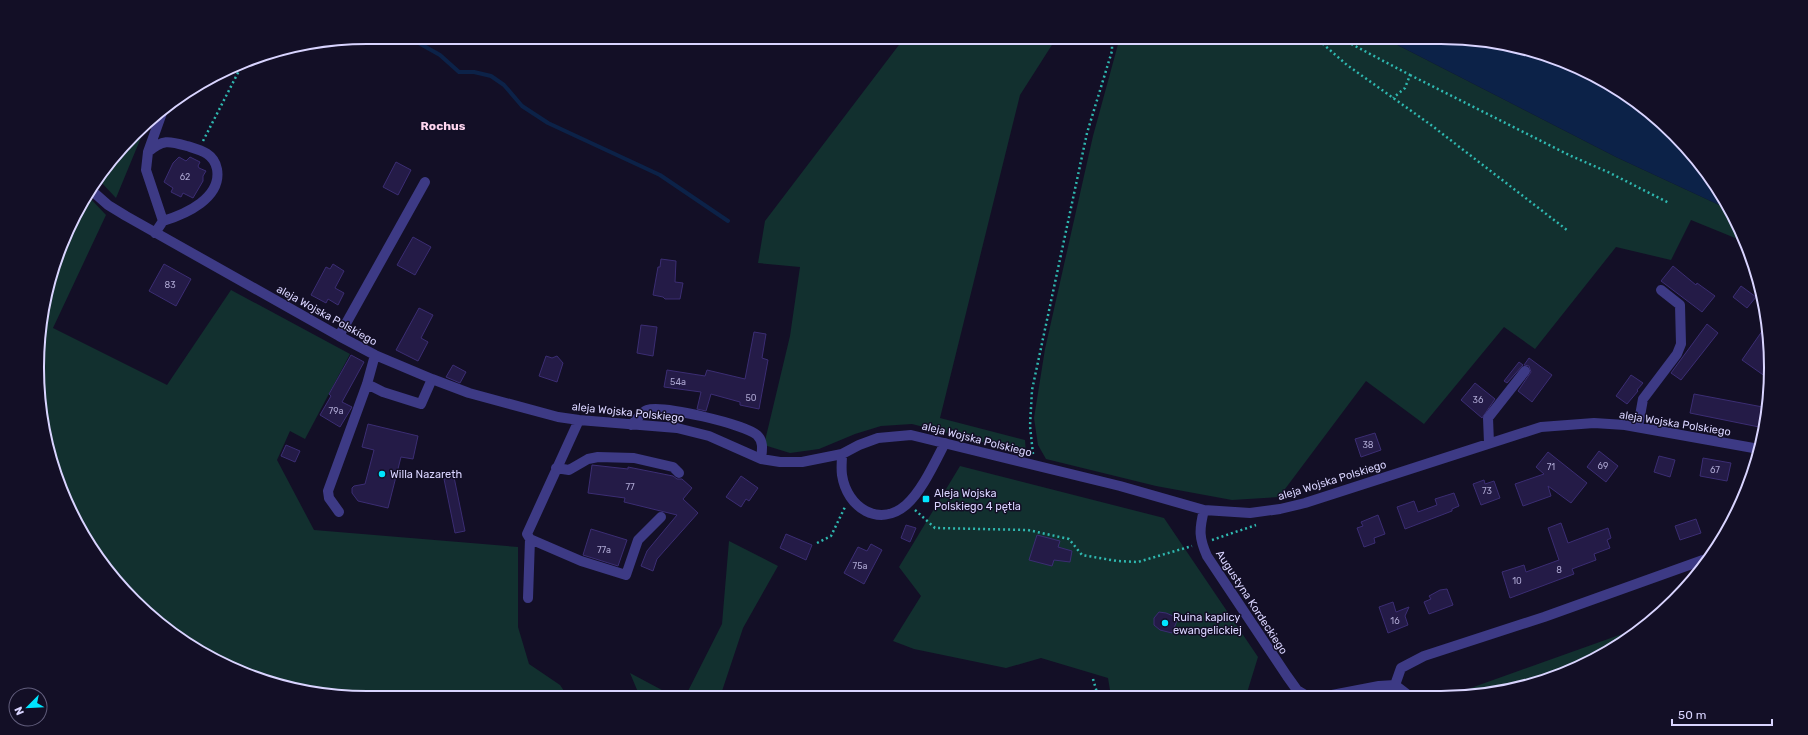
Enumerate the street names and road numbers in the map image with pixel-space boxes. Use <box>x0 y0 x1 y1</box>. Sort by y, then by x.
street label: aleja Wojska Polskiego <box>274 282 379 348</box>
street label: aleja Wojska Polskiego <box>571 400 685 425</box>
street label: aleja Wojska Polskiego <box>1618 408 1732 439</box>
street label: aleja Wojska Polskiego <box>921 420 1033 459</box>
street label: aleja Wojska Polskiego <box>1276 458 1388 503</box>
street label: Augustyna Kordeckiego <box>1213 548 1290 657</box>

